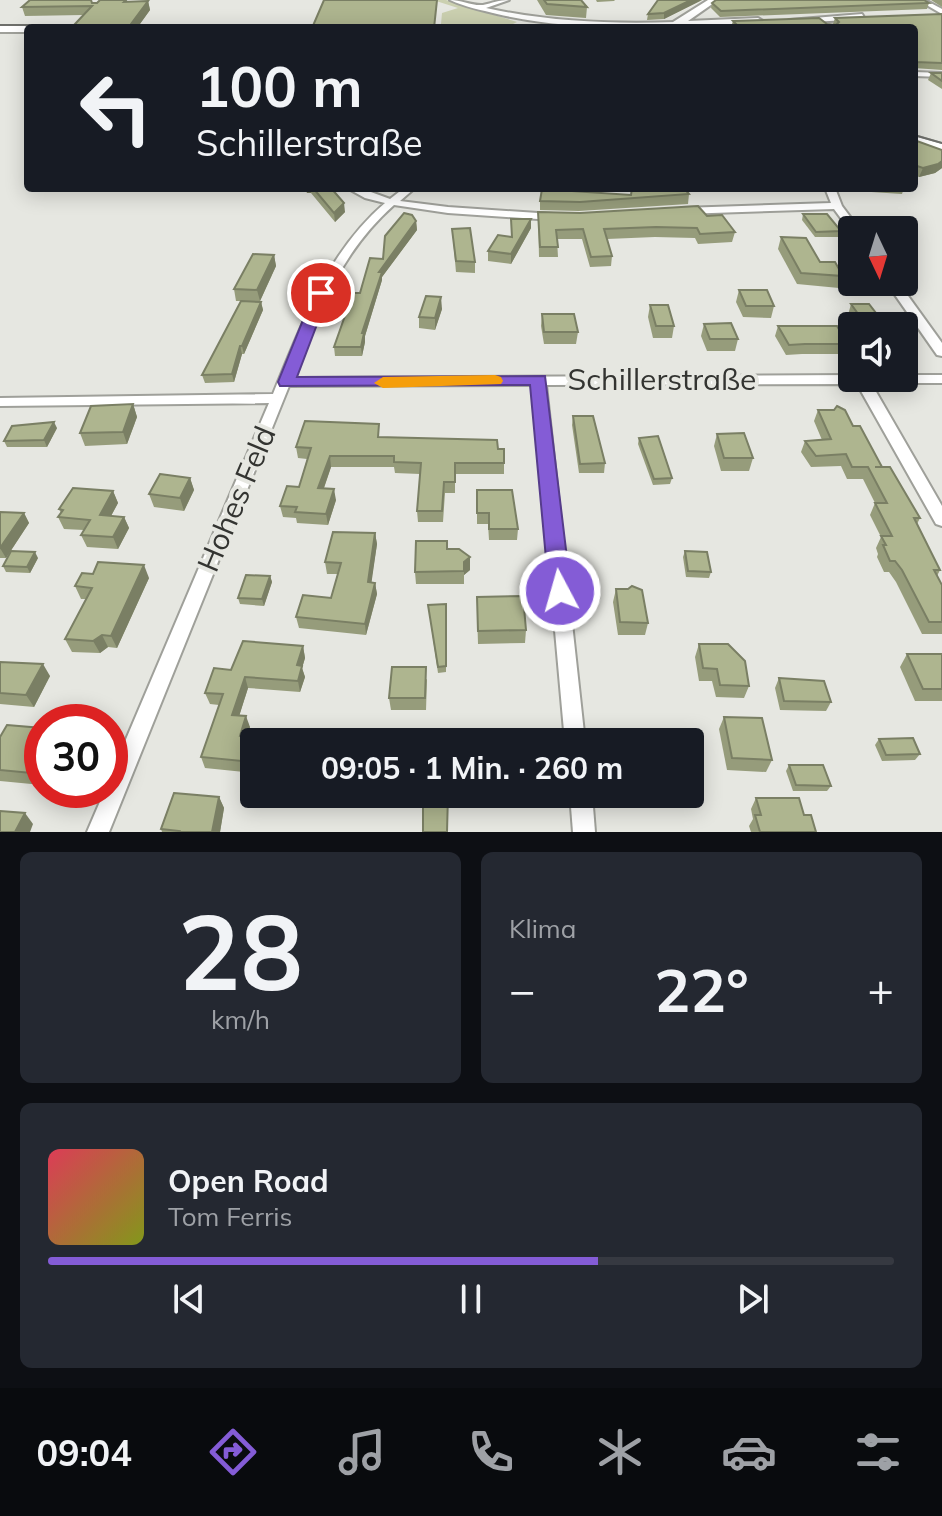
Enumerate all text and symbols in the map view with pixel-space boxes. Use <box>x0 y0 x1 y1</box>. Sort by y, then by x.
text: 100 m <box>196 51 363 121</box>
icon: left <box>64 56 168 160</box>
text: Schillerstraße <box>196 120 423 165</box>
north arrow <box>838 216 918 296</box>
map controls <box>838 216 918 392</box>
pin <box>287 259 355 327</box>
icon: arrive <box>299 271 343 315</box>
button: sound <box>838 312 918 392</box>
street label: Schillerstraße <box>568 360 756 398</box>
street label: Hohes Feld <box>188 420 284 577</box>
position arrow <box>518 549 602 633</box>
speed limit sign: 30 <box>24 704 128 808</box>
text: 09:05 · 1 Min. · 260 m <box>321 749 623 787</box>
text: 28 <box>178 885 303 1016</box>
text: Klima <box>509 912 576 945</box>
text: 22° <box>654 952 749 1027</box>
text: − <box>509 962 535 1017</box>
text: + <box>868 962 894 1017</box>
text: km/h <box>211 1003 270 1036</box>
text: Open Road <box>168 1162 329 1200</box>
text: Tom Ferris <box>168 1200 292 1233</box>
icon: previous <box>167 1277 211 1321</box>
icon: pause <box>449 1277 493 1321</box>
icon: next <box>731 1277 775 1321</box>
icon: directions <box>205 1424 261 1480</box>
icon: music <box>334 1424 390 1480</box>
icon: phone <box>463 1424 519 1480</box>
icon: climate <box>592 1424 648 1480</box>
icon: car <box>721 1424 777 1480</box>
icon: filters <box>850 1424 906 1480</box>
text: 09:04 <box>36 1430 132 1475</box>

